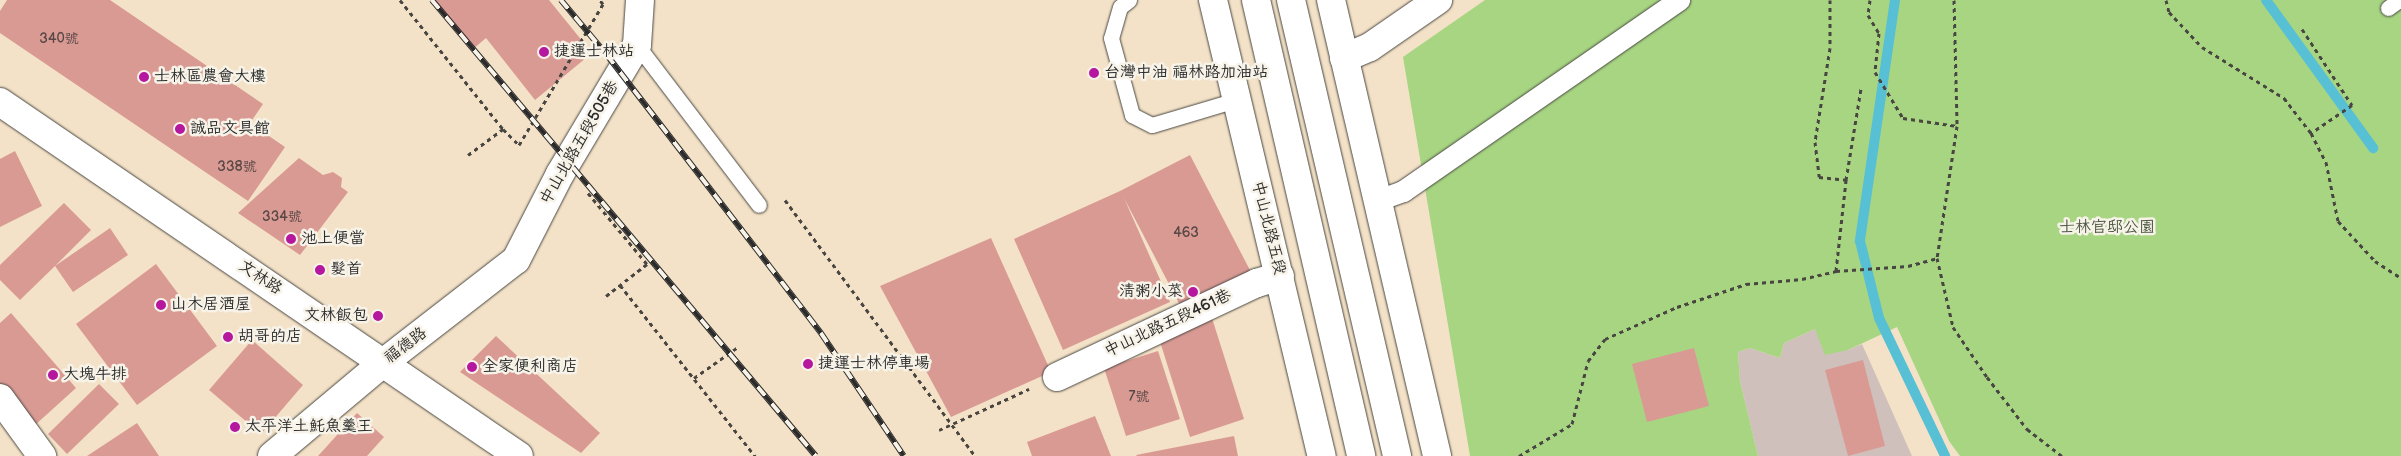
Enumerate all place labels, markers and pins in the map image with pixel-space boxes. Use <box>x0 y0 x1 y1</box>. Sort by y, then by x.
place label: 捷運士林站 <box>554 42 634 62</box>
marker: 捷運士林站 <box>538 46 550 58</box>
place label: 台灣中油 福林路加油站 <box>1104 63 1268 83</box>
place label: 士林區農會大樓 <box>154 67 266 87</box>
marker: 台灣中油 福林路加油站 <box>1088 67 1100 79</box>
marker: 士林區農會大樓 <box>138 71 150 83</box>
place label: 誠品文具館 <box>190 119 270 139</box>
marker: 誠品文具館 <box>174 123 186 135</box>
place label: 池上便當 <box>301 229 365 249</box>
marker: 池上便當 <box>285 233 297 245</box>
place label: 髮首 <box>330 260 362 280</box>
marker: 髮首 <box>314 264 326 276</box>
place label: 清粥小菜 <box>1119 282 1183 302</box>
marker: 清粥小菜 <box>1187 286 1199 298</box>
place label: 山木居酒屋 <box>171 295 251 315</box>
marker: 山木居酒屋 <box>155 299 167 311</box>
place label: 文林飯包 <box>304 306 368 326</box>
marker: 文林飯包 <box>372 310 384 322</box>
place label: 胡哥的店 <box>238 327 302 347</box>
marker: 胡哥的店 <box>222 331 234 343</box>
place label: 捷運士林停車場 <box>818 354 930 374</box>
place label: 全家便利商店 <box>482 357 578 377</box>
marker: 捷運士林停車場 <box>802 358 814 370</box>
marker: 全家便利商店 <box>466 361 478 373</box>
place label: 大塊牛排 <box>63 365 127 385</box>
marker: 大塊牛排 <box>47 369 59 381</box>
place label: 太平洋土魠魚羹王 <box>245 417 373 437</box>
marker: 太平洋土魠魚羹王 <box>229 421 241 433</box>

